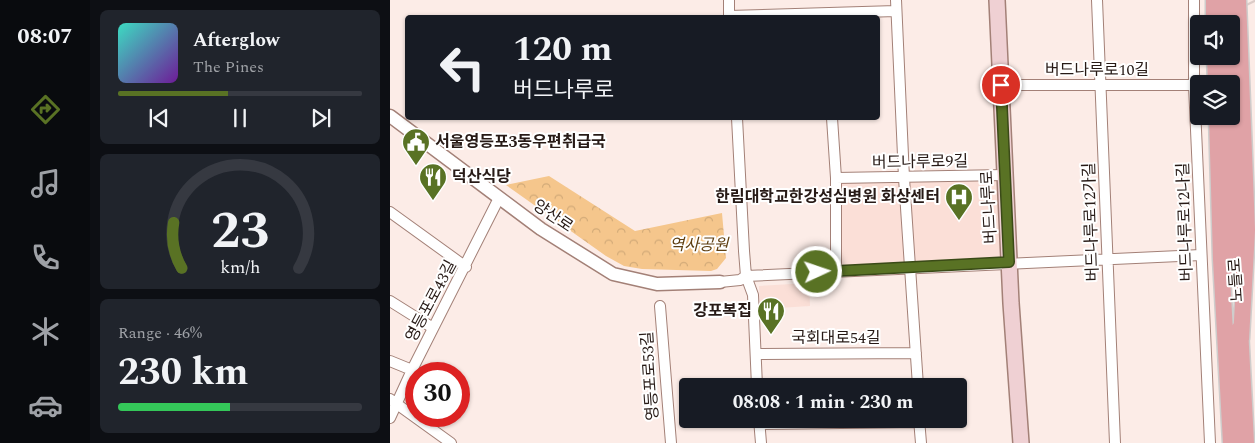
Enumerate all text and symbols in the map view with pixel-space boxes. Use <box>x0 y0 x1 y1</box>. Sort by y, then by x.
map controls <box>1190 15 1240 125</box>
button: sound <box>1190 15 1240 65</box>
text: 08:07 <box>17 20 73 53</box>
text: 120 m <box>513 23 612 76</box>
text: Afterglow <box>193 26 280 55</box>
icon: left <box>430 35 495 100</box>
text: The Pines <box>193 55 264 79</box>
street label: 버드나루로10길 <box>1045 58 1149 82</box>
pin <box>980 64 1022 106</box>
icon: arrive <box>987 71 1015 99</box>
text: 버드나루로 <box>513 74 614 107</box>
button: layers <box>1190 75 1240 125</box>
icon: directions <box>28 92 63 127</box>
icon: previous <box>145 104 173 132</box>
icon: pause <box>226 104 254 132</box>
icon: next <box>307 104 335 132</box>
public building icon: 서울영등포3동우편취급국 <box>401 127 431 166</box>
place label: 서울영등포3동우편취급국 <box>435 130 606 154</box>
street label: 버드나루로9길 <box>872 149 968 175</box>
restaurant icon: 덕산식당 <box>418 162 448 201</box>
street label: 버드나루로12가길 <box>1077 162 1105 282</box>
street label: 버드나루로12나길 <box>1171 162 1199 282</box>
place label: 덕산식당 <box>452 165 511 189</box>
icon: music <box>28 166 63 201</box>
street label: 버드나루로 <box>975 169 1003 244</box>
hospital icon: 한림대학교한강성심병원 화상센터 <box>944 182 974 221</box>
place label: 한림대학교한강성심병원 화상센터 <box>715 185 940 209</box>
text: 23 <box>211 192 269 271</box>
street label: 양산로 <box>528 194 578 238</box>
park label: 역사공원 <box>670 233 730 257</box>
icon: phone <box>28 240 63 275</box>
position arrow <box>790 245 842 297</box>
text: km/h <box>220 254 260 281</box>
street label: 영등포로43길 <box>399 256 463 346</box>
street label: 노들로 <box>1222 257 1250 303</box>
restaurant icon: 강포복집 <box>756 296 786 335</box>
place label: 강포복집 <box>693 299 752 323</box>
icon: climate <box>28 314 63 349</box>
text: Range · 46% <box>118 321 202 345</box>
street label: 국회대로54길 <box>791 326 881 350</box>
street label: 영등포로53길 <box>635 330 665 422</box>
text: 230 km <box>118 344 249 402</box>
speed limit sign: 30 <box>405 362 470 427</box>
icon: car <box>28 388 63 423</box>
text: 08:08 · 1 min · 230 m <box>733 388 913 417</box>

